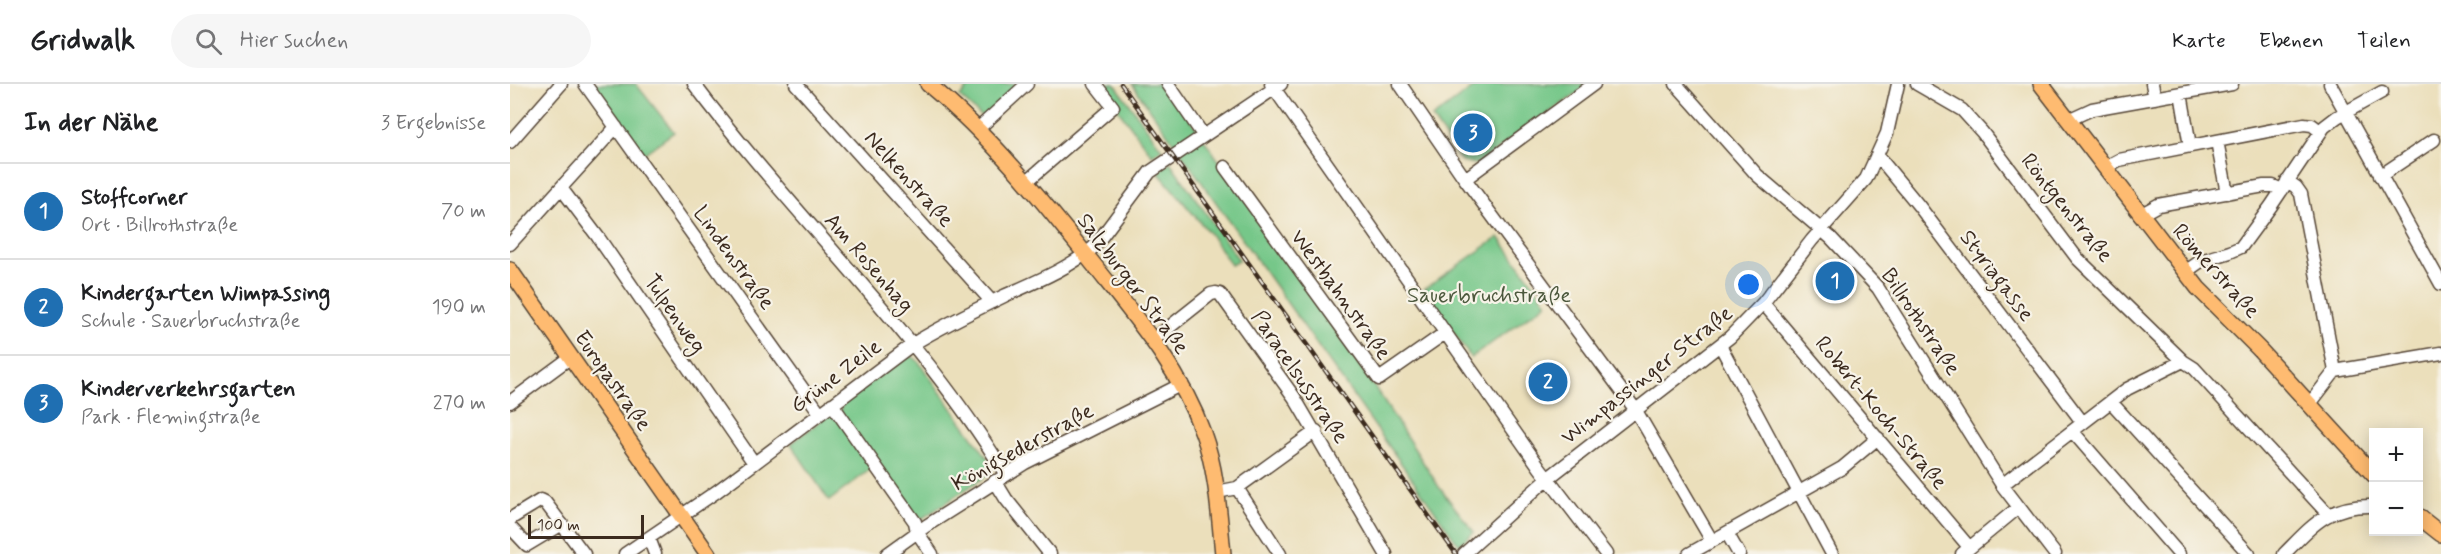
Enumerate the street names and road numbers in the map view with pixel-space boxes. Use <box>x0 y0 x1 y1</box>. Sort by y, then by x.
street label: Nelkenstraße <box>858 125 959 234</box>
street label: Röntgenstraße <box>2012 148 2119 271</box>
street label: Lindenstraße <box>686 201 781 316</box>
street label: Am Rosenhag <box>815 208 920 321</box>
street label: Salzburger Straße <box>1068 208 1195 362</box>
street label: Römerstraße <box>2166 218 2266 325</box>
street label: Westbahnstraße <box>1284 224 1397 366</box>
street label: Styriagasse <box>1950 225 2040 330</box>
street label: Billrothstraße <box>1874 263 1967 381</box>
street label: Tulpenweg <box>634 269 712 361</box>
street label: Wimpassinger Straße <box>1556 300 1739 452</box>
street label: Paracelsusstraße <box>1244 305 1354 449</box>
street label: Europastraße <box>567 325 657 437</box>
street label: Robert-Koch-Straße <box>1808 331 1953 496</box>
street label: Grüne Zeile <box>785 333 888 420</box>
street label: Königsederstraße <box>947 397 1100 501</box>

